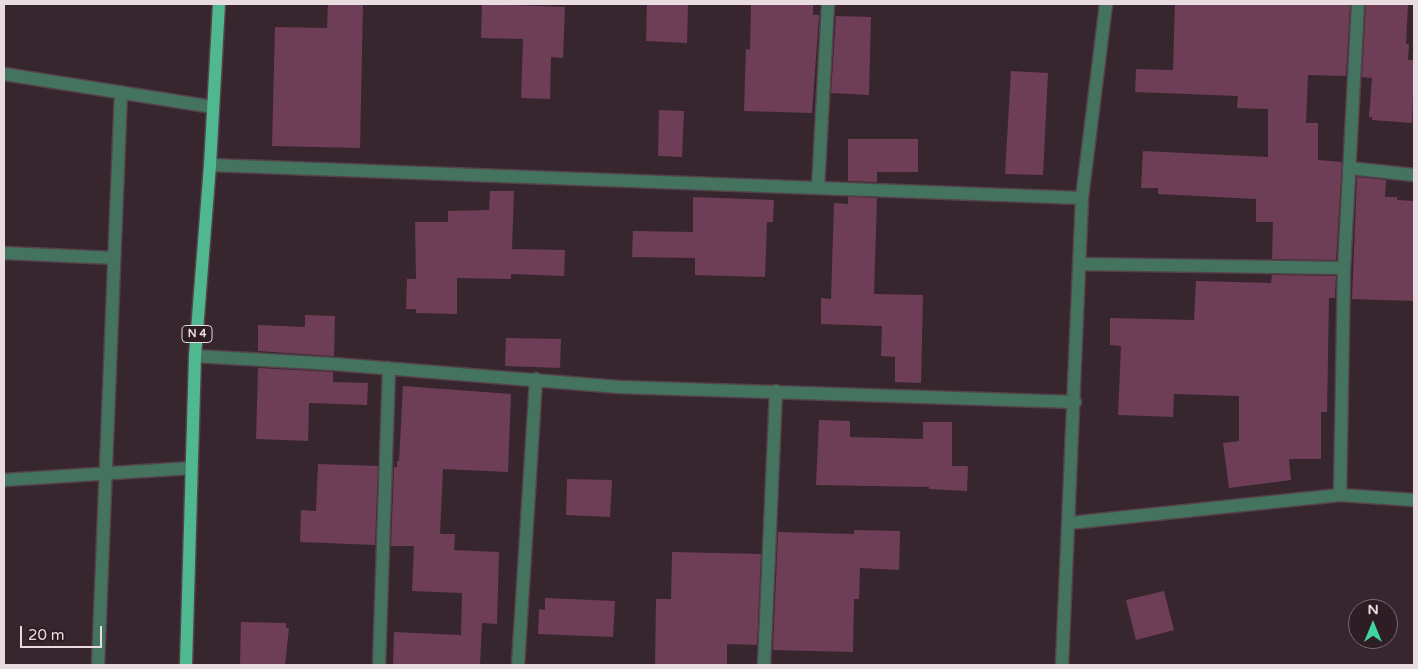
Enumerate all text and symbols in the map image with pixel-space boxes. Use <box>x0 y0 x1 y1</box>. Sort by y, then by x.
road number: N 4 <box>182 326 212 342</box>
north arrow <box>1348 599 1398 649</box>
text: N <box>1367 601 1379 618</box>
scale bar <box>22 616 105 648</box>
text: 20 m <box>28 626 65 644</box>

